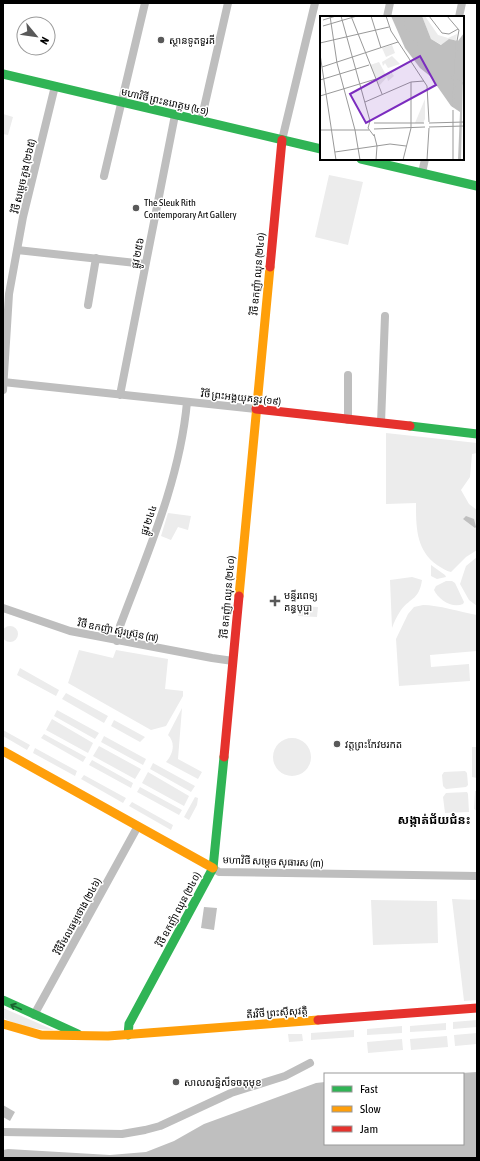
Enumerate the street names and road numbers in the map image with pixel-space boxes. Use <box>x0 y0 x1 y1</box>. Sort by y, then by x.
street label: មហាវិថី ព្រះនរោត្តម (៤១) <box>120 85 210 118</box>
street label: វិថី សម្តេច ភួង (២៦៥) <box>8 138 39 215</box>
street label: វិថី ឧកញ៉ា ឈុន (២៤០) <box>247 232 268 316</box>
street label: ផ្លូវ ២៥៦ <box>129 237 150 270</box>
street label: វិថី ព្រះអង្គយុគន្ធរ (១៩) <box>200 387 282 408</box>
street label: ផ្លូវ ២៤៤ <box>138 504 162 538</box>
street label: វិថី ឧកញ៉ា ឈុន (២៤០) <box>217 555 238 639</box>
street label: វិថី ឧកញ៉ា ស៊ួរស៊្រុន (៧) <box>76 616 160 645</box>
street label: មហាវិថី សម្តេច សុធារស (៣) <box>222 853 324 870</box>
street label: វិថី ឧកញ៉ា ឈុន (២៤០) <box>153 870 204 949</box>
street label: វិថីវិមលធម្មថោង (២៤៦) <box>51 875 104 957</box>
street label: តីរវិថី ព្រះស៊ីសុវត្តិ <box>246 1004 308 1021</box>

